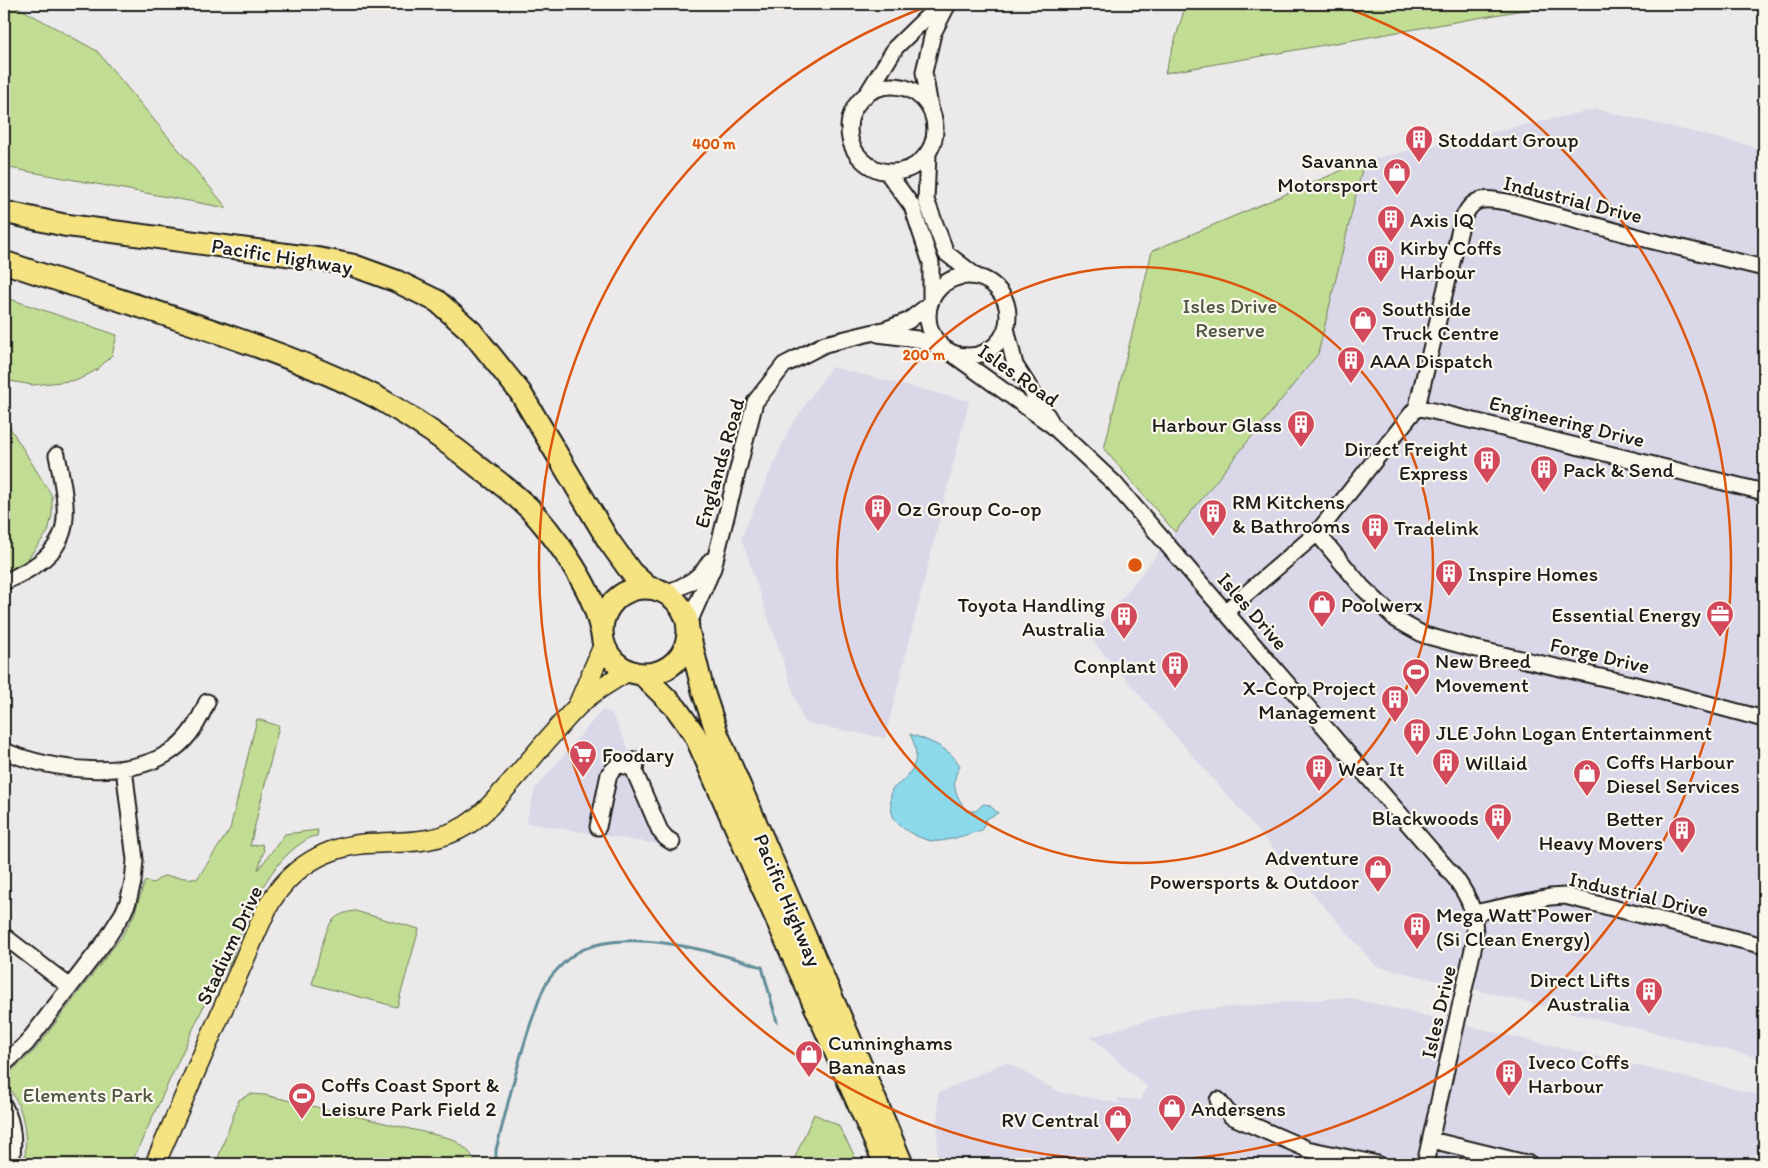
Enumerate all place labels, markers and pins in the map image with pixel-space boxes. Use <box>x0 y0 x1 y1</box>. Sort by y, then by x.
building icon: Stoddart Group <box>1404 124 1434 163</box>
place label: Stoddart Group <box>1438 127 1579 152</box>
place label: Savanna Motorsport <box>1277 148 1378 197</box>
shop icon: Savanna Motorsport <box>1382 157 1412 196</box>
building icon: Axis IQ <box>1376 204 1406 243</box>
place label: Axis IQ <box>1410 207 1474 232</box>
place label: Kirby Coffs Harbour <box>1400 235 1502 284</box>
building icon: Kirby Coffs Harbour <box>1366 244 1396 283</box>
place label: Southside Truck Centre <box>1382 296 1499 345</box>
shop icon: Southside Truck Centre <box>1348 305 1378 344</box>
building icon: AAA Dispatch <box>1336 345 1366 384</box>
place label: AAA Dispatch <box>1370 348 1493 373</box>
building icon: Harbour Glass <box>1286 409 1316 448</box>
place label: Harbour Glass <box>1152 412 1282 437</box>
place label: Direct Freight Express <box>1344 436 1468 485</box>
building icon: Direct Freight Express <box>1472 445 1502 484</box>
building icon: Pack & Send <box>1529 454 1559 493</box>
place label: Pack & Send <box>1563 457 1675 482</box>
place label: RM Kitchens & Bathrooms <box>1232 489 1350 538</box>
building icon: Oz Group Co-op <box>863 493 893 532</box>
place label: Oz Group Co-op <box>897 496 1042 521</box>
building icon: RM Kitchens & Bathrooms <box>1198 498 1228 537</box>
building icon: Tradelink <box>1360 512 1390 551</box>
place label: Tradelink <box>1394 515 1479 540</box>
centre of rings <box>1126 556 1144 574</box>
building icon: Inspire Homes <box>1434 558 1464 597</box>
place label: Inspire Homes <box>1468 561 1598 586</box>
shop icon: Poolwerx <box>1307 589 1337 628</box>
place label: Toyota Handling Australia <box>958 592 1105 641</box>
place label: Poolwerx <box>1341 592 1423 617</box>
office icon: Essential Energy <box>1705 599 1735 638</box>
building icon: Toyota Handling Australia <box>1109 601 1139 640</box>
place label: Essential Energy <box>1552 602 1701 627</box>
place label: New Breed Movement <box>1435 648 1532 697</box>
building icon: Conplant <box>1160 650 1190 689</box>
place label: Conplant <box>1074 653 1156 678</box>
sports icon: New Breed Movement <box>1401 657 1431 696</box>
place label: X-Corp Project Management <box>1242 675 1376 724</box>
building icon: X-Corp Project Management <box>1380 684 1410 723</box>
building icon: JLE John Logan Entertainment <box>1402 717 1432 756</box>
place label: JLE John Logan Entertainment <box>1436 720 1712 745</box>
supermarket icon: Foodary <box>568 739 598 778</box>
place label: Foodary <box>602 742 674 767</box>
building icon: Willaid <box>1431 747 1461 786</box>
place label: Coffs Harbour Diesel Services <box>1606 749 1740 798</box>
place label: Willaid <box>1465 750 1528 775</box>
building icon: Wear It <box>1304 753 1334 792</box>
place label: Wear It <box>1338 756 1404 781</box>
shop icon: Coffs Harbour Diesel Services <box>1572 758 1602 797</box>
building icon: Blackwoods <box>1483 802 1513 841</box>
place label: Blackwoods <box>1372 805 1479 830</box>
place label: Better Heavy Movers <box>1539 806 1664 855</box>
building icon: Better Heavy Movers <box>1667 815 1697 854</box>
place label: Adventure Powersports & Outdoor <box>1150 845 1360 894</box>
shop icon: Adventure Powersports & Outdoor <box>1363 854 1393 893</box>
place label: Mega Watt Power (Si Clean Energy) <box>1436 902 1592 951</box>
building icon: Mega Watt Power (Si Clean Energy) <box>1402 911 1432 950</box>
place label: Direct Lifts Australia <box>1530 967 1630 1016</box>
building icon: Direct Lifts Australia <box>1634 976 1664 1015</box>
place label: Cunninghams Bananas <box>828 1030 953 1079</box>
shop icon: Cunninghams Bananas <box>794 1039 824 1078</box>
place label: Iveco Coffs Harbour <box>1528 1049 1629 1098</box>
building icon: Iveco Coffs Harbour <box>1494 1058 1524 1097</box>
place label: Coffs Coast Sport & Leisure Park Field 2 <box>321 1072 500 1121</box>
sports icon: Coffs Coast Sport & Leisure Park Field 2 <box>287 1081 317 1120</box>
shop icon: Andersens <box>1157 1093 1187 1132</box>
place label: Andersens <box>1191 1096 1286 1121</box>
shop icon: RV Central <box>1103 1104 1133 1143</box>
place label: RV Central <box>1001 1107 1099 1132</box>

